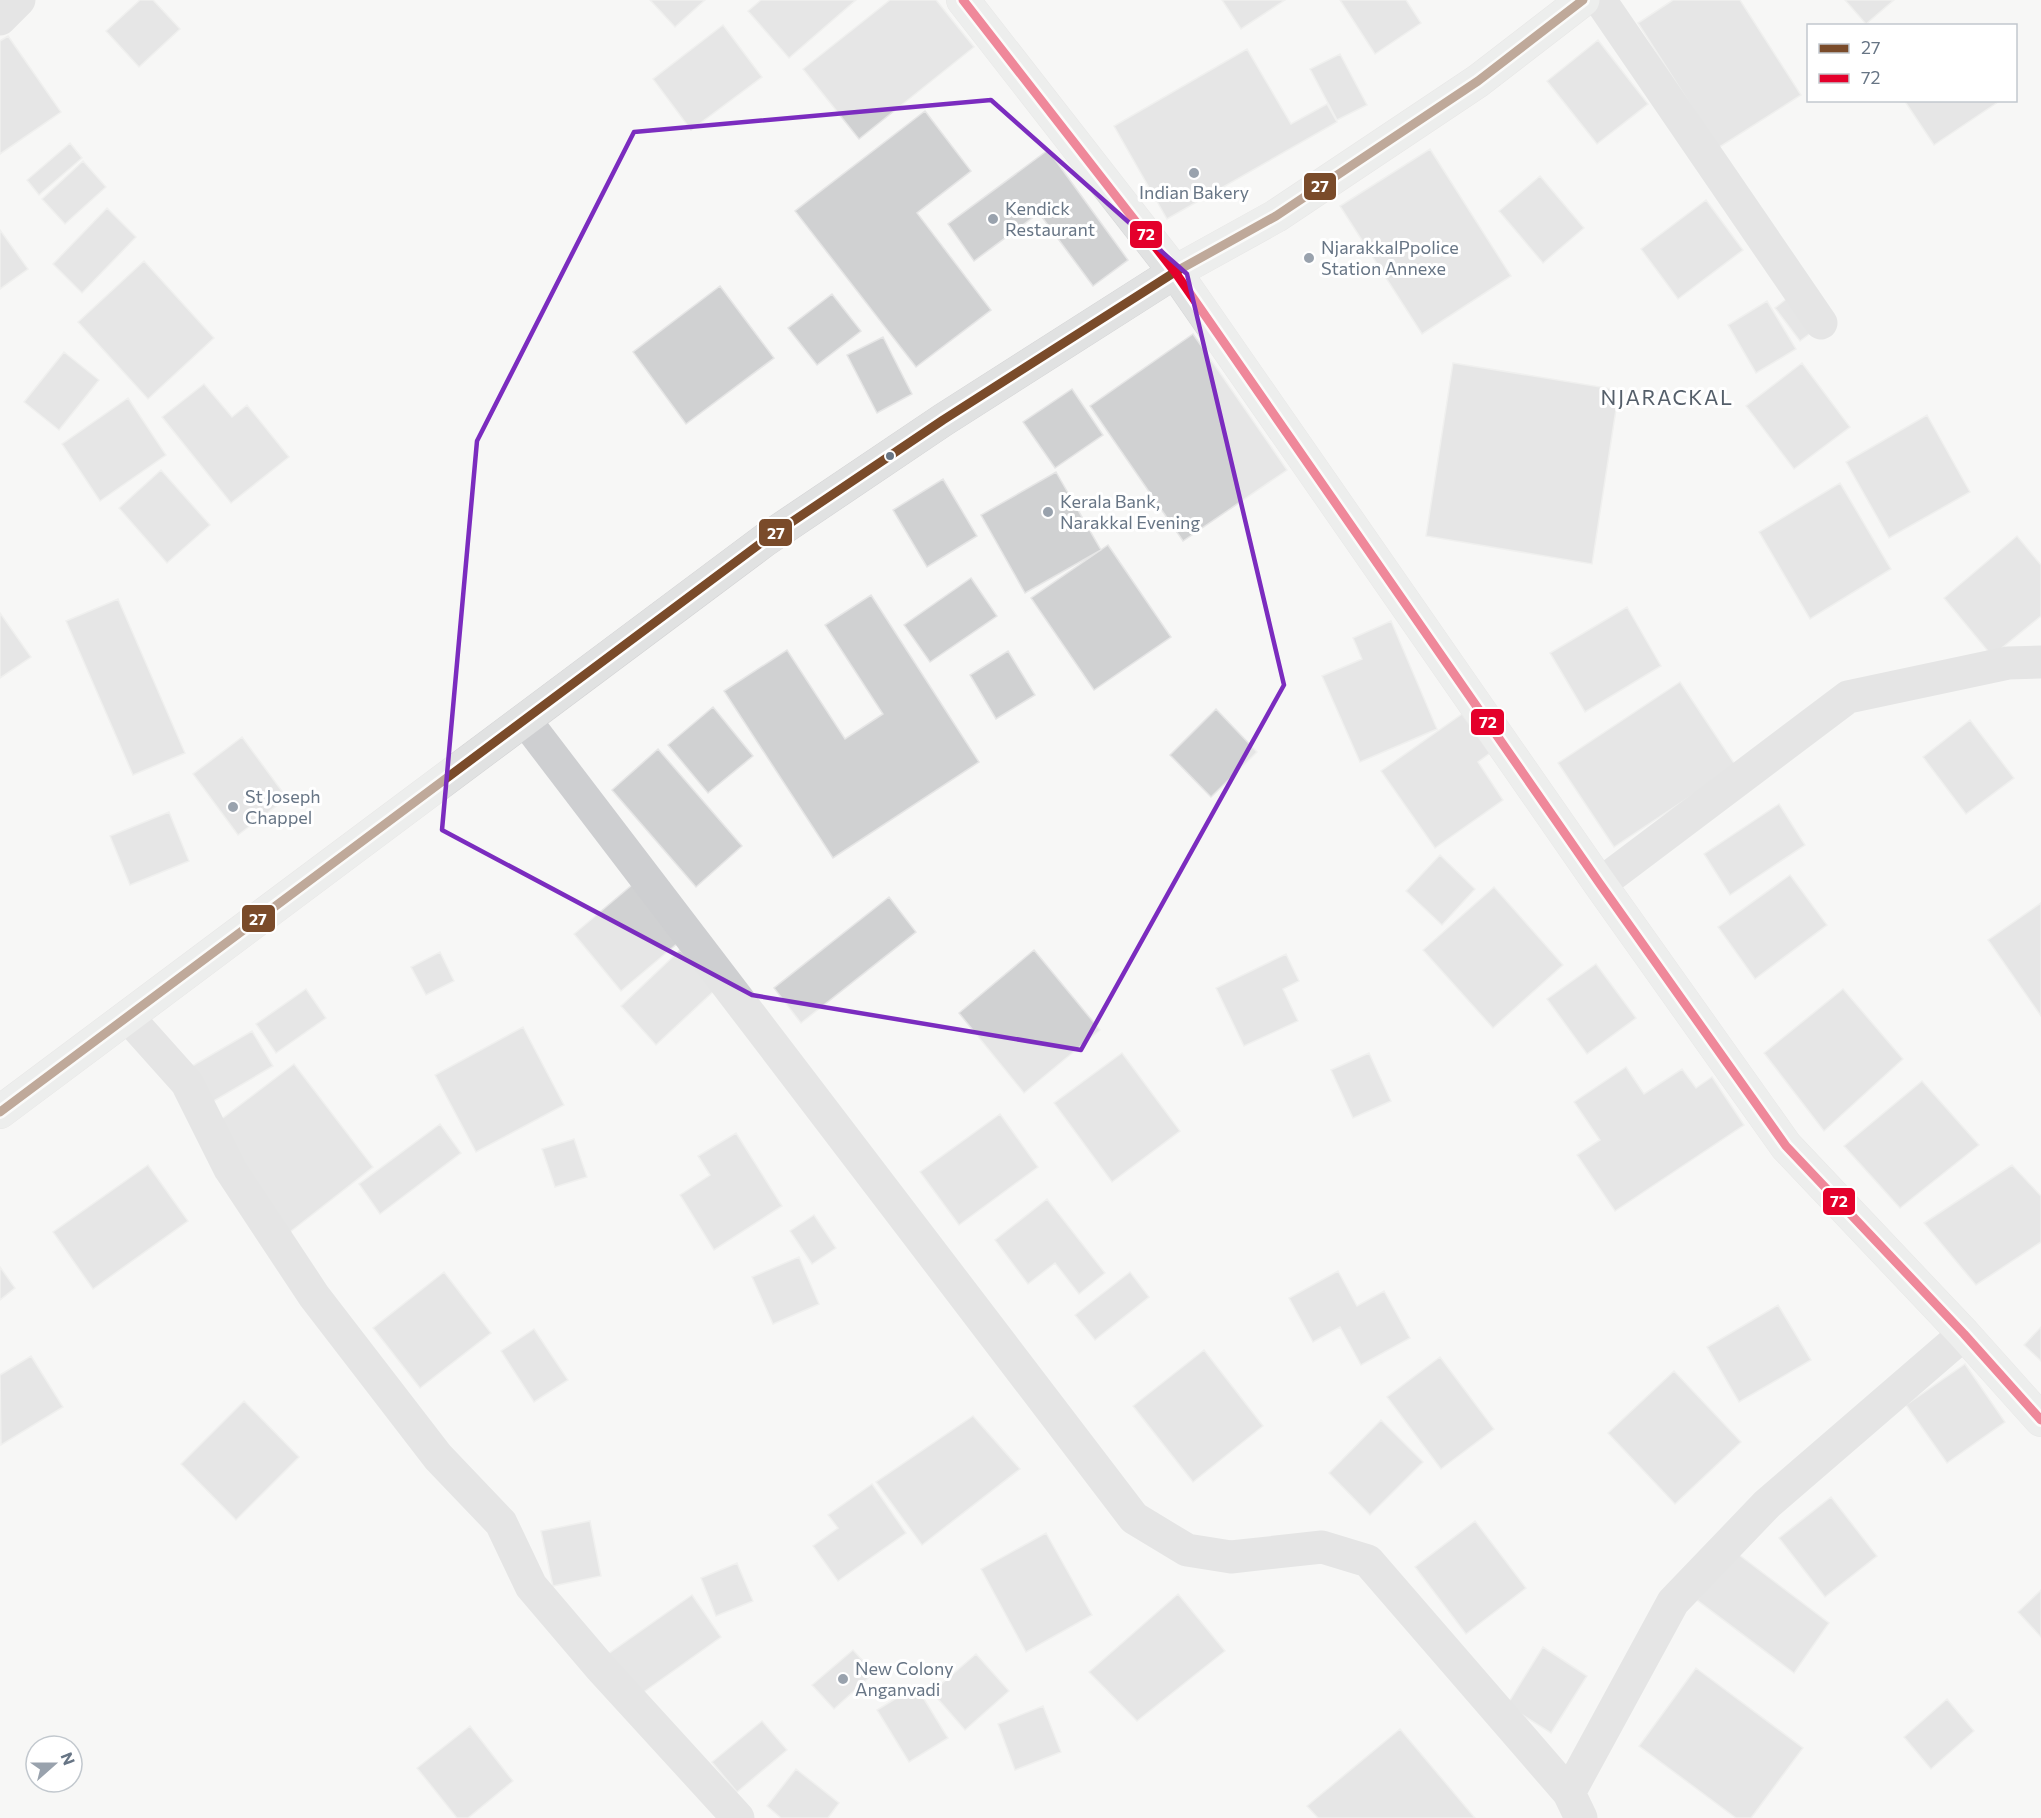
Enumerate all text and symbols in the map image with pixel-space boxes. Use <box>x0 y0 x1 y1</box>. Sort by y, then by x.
legend <box>1807 24 2017 102</box>
text: 27 <box>1861 36 1880 58</box>
text: 72 <box>1861 66 1881 88</box>
marker: Indian Bakery <box>1187 166 1201 180</box>
line badge: 27 <box>1303 172 1337 201</box>
text: 27 <box>1311 176 1329 195</box>
place label: Indian Bakery <box>1139 181 1249 203</box>
place label: Kendick Restaurant <box>1005 197 1095 240</box>
marker: Kendick Restaurant <box>986 212 1000 226</box>
line badge: 72 <box>1129 220 1163 249</box>
text: 72 <box>1137 224 1155 243</box>
place label: NjarakkalPpolice Station Annexe <box>1321 236 1459 279</box>
marker: NjarakkalPpolice Station Annexe <box>1302 251 1316 265</box>
district label: NJARACKAL <box>1601 384 1733 409</box>
unlabelled marker <box>884 450 896 462</box>
place label: Kerala Bank, Narakkal Evening <box>1060 490 1200 533</box>
marker: Kerala Bank, Narakkal Evening <box>1041 505 1055 519</box>
line badge: 27 <box>758 518 793 547</box>
text: 27 <box>767 523 785 542</box>
line badge: 72 <box>1470 708 1505 736</box>
text: 72 <box>1479 712 1497 731</box>
place label: St Joseph Chappel <box>245 785 321 828</box>
marker: St Joseph Chappel <box>226 800 240 814</box>
line badge: 27 <box>241 904 276 933</box>
text: 27 <box>249 909 267 928</box>
line badge: 72 <box>1822 1187 1856 1216</box>
text: 72 <box>1830 1191 1848 1210</box>
place label: New Colony Anganvadi <box>855 1657 954 1700</box>
marker: New Colony Anganvadi <box>836 1672 850 1686</box>
north arrow <box>24 1734 84 1794</box>
text: N <box>57 1749 79 1767</box>

